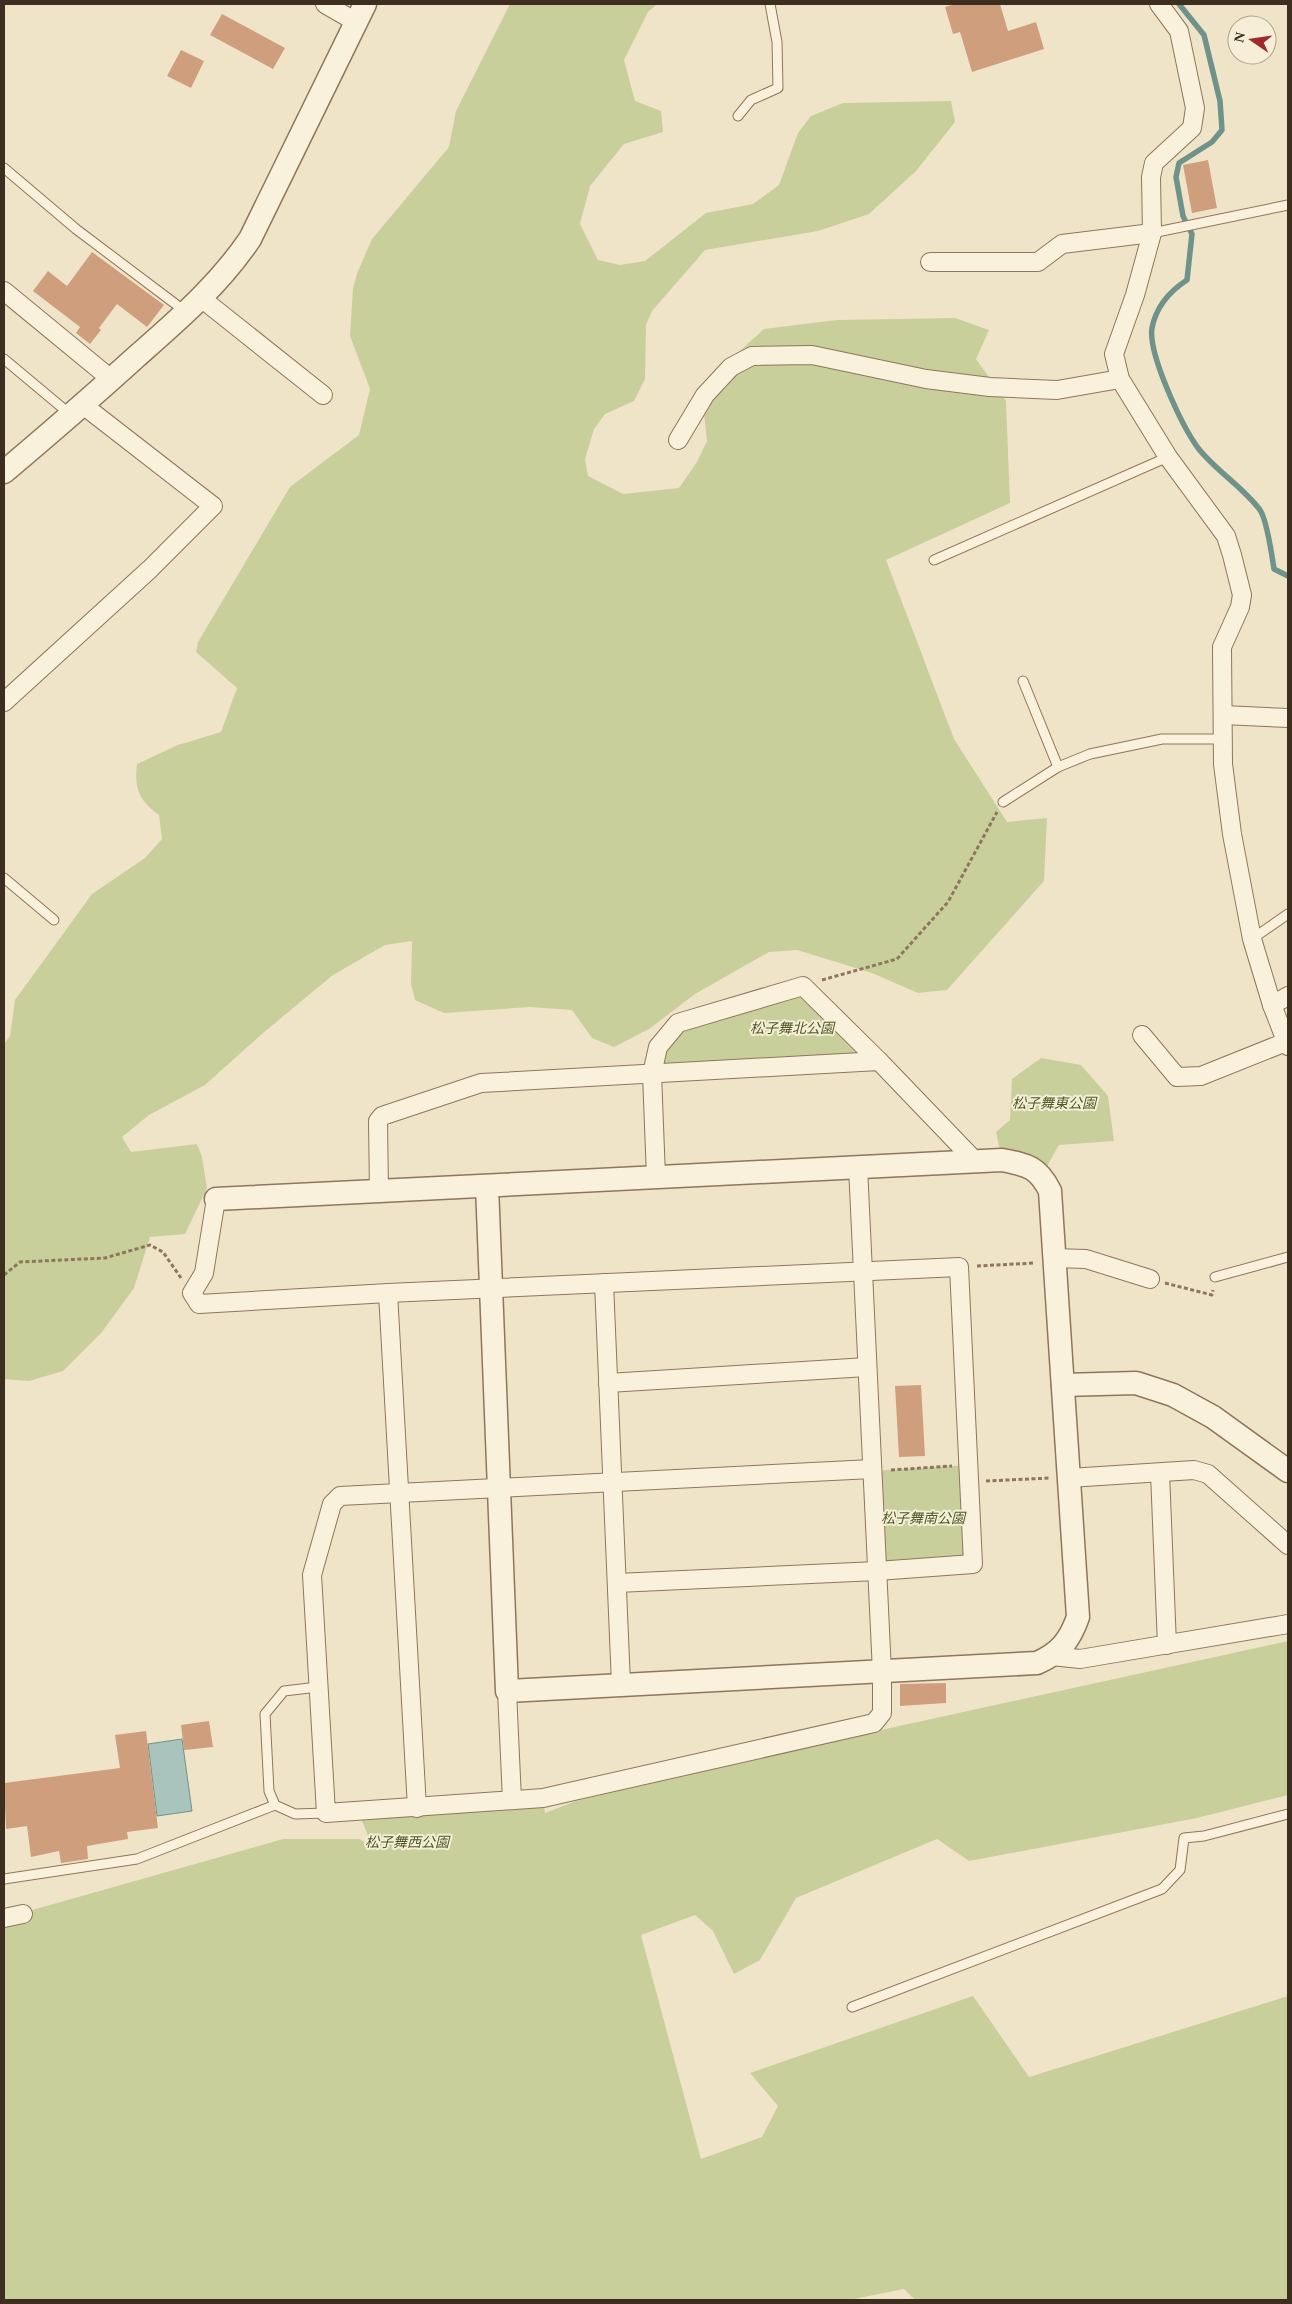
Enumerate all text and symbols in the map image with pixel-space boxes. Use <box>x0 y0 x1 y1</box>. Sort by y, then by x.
north arrow <box>1227 15 1277 65</box>
text: N <box>1231 31 1248 44</box>
park label: 松子舞北公園 <box>750 1021 836 1036</box>
park label: 松子舞東公園 <box>1012 1096 1098 1111</box>
park label: 松子舞南公園 <box>881 1511 967 1526</box>
park label: 松子舞西公園 <box>365 1835 451 1850</box>

